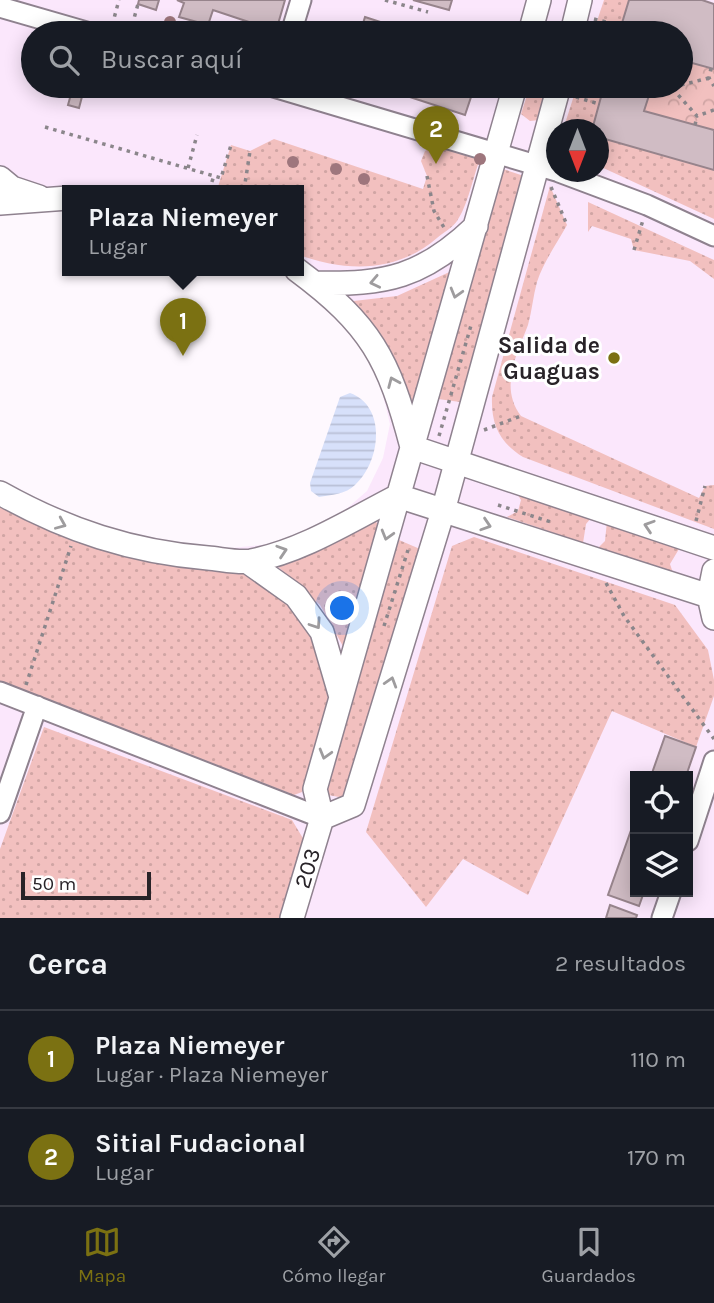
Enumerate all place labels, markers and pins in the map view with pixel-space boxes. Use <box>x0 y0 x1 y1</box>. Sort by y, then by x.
pin: 2 <box>413 106 459 164</box>
pin: 1 <box>160 298 206 356</box>
place label: Salida de Guaguas <box>498 332 600 385</box>
marker: Salida de Guaguas <box>606 350 622 366</box>

